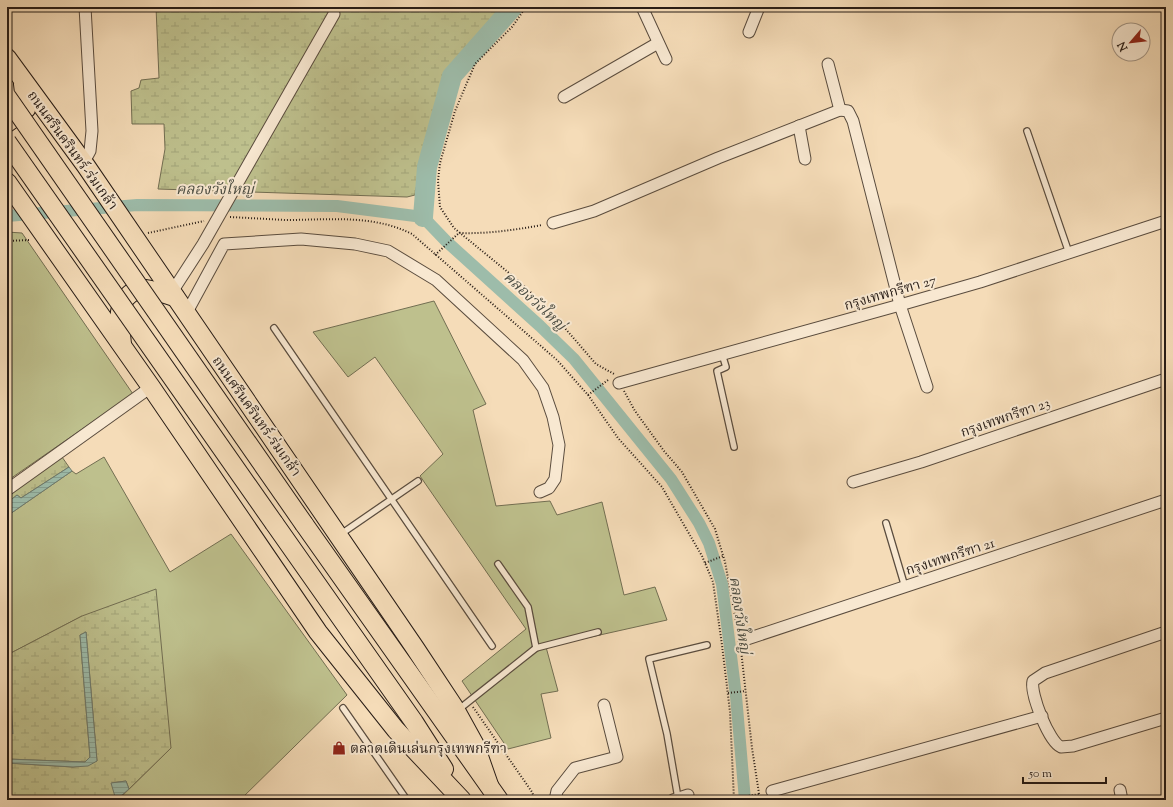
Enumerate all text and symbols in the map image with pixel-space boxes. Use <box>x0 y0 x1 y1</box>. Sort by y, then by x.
north arrow <box>1111 22 1151 62</box>
text: N <box>1114 38 1133 55</box>
street label: ถนนศรีนครินทร์-ร่มเกล้า <box>21 87 122 215</box>
water label: คลองวังใหญ่ <box>176 178 256 201</box>
water label: คลองวังใหญ่ <box>498 266 572 338</box>
street label: กรุงเทพกรีฑา 27 <box>842 271 939 317</box>
street label: ถนนศรีนครินทร์-ร่มเกล้า <box>206 352 305 481</box>
street label: กรุงเทพกรีฑา 23 <box>958 394 1053 444</box>
street label: กรุงเทพกรีฑา 21 <box>903 534 998 582</box>
water label: คลองวังใหญ่ <box>723 575 757 657</box>
shop icon: ตลาดเดินเล่นกรุงเทพกรีฑา <box>331 740 347 756</box>
place label: ตลาดเดินเล่นกรุงเทพกรีฑา <box>350 740 507 760</box>
scale bar <box>1023 759 1106 785</box>
text: 50 m <box>1028 765 1052 783</box>

